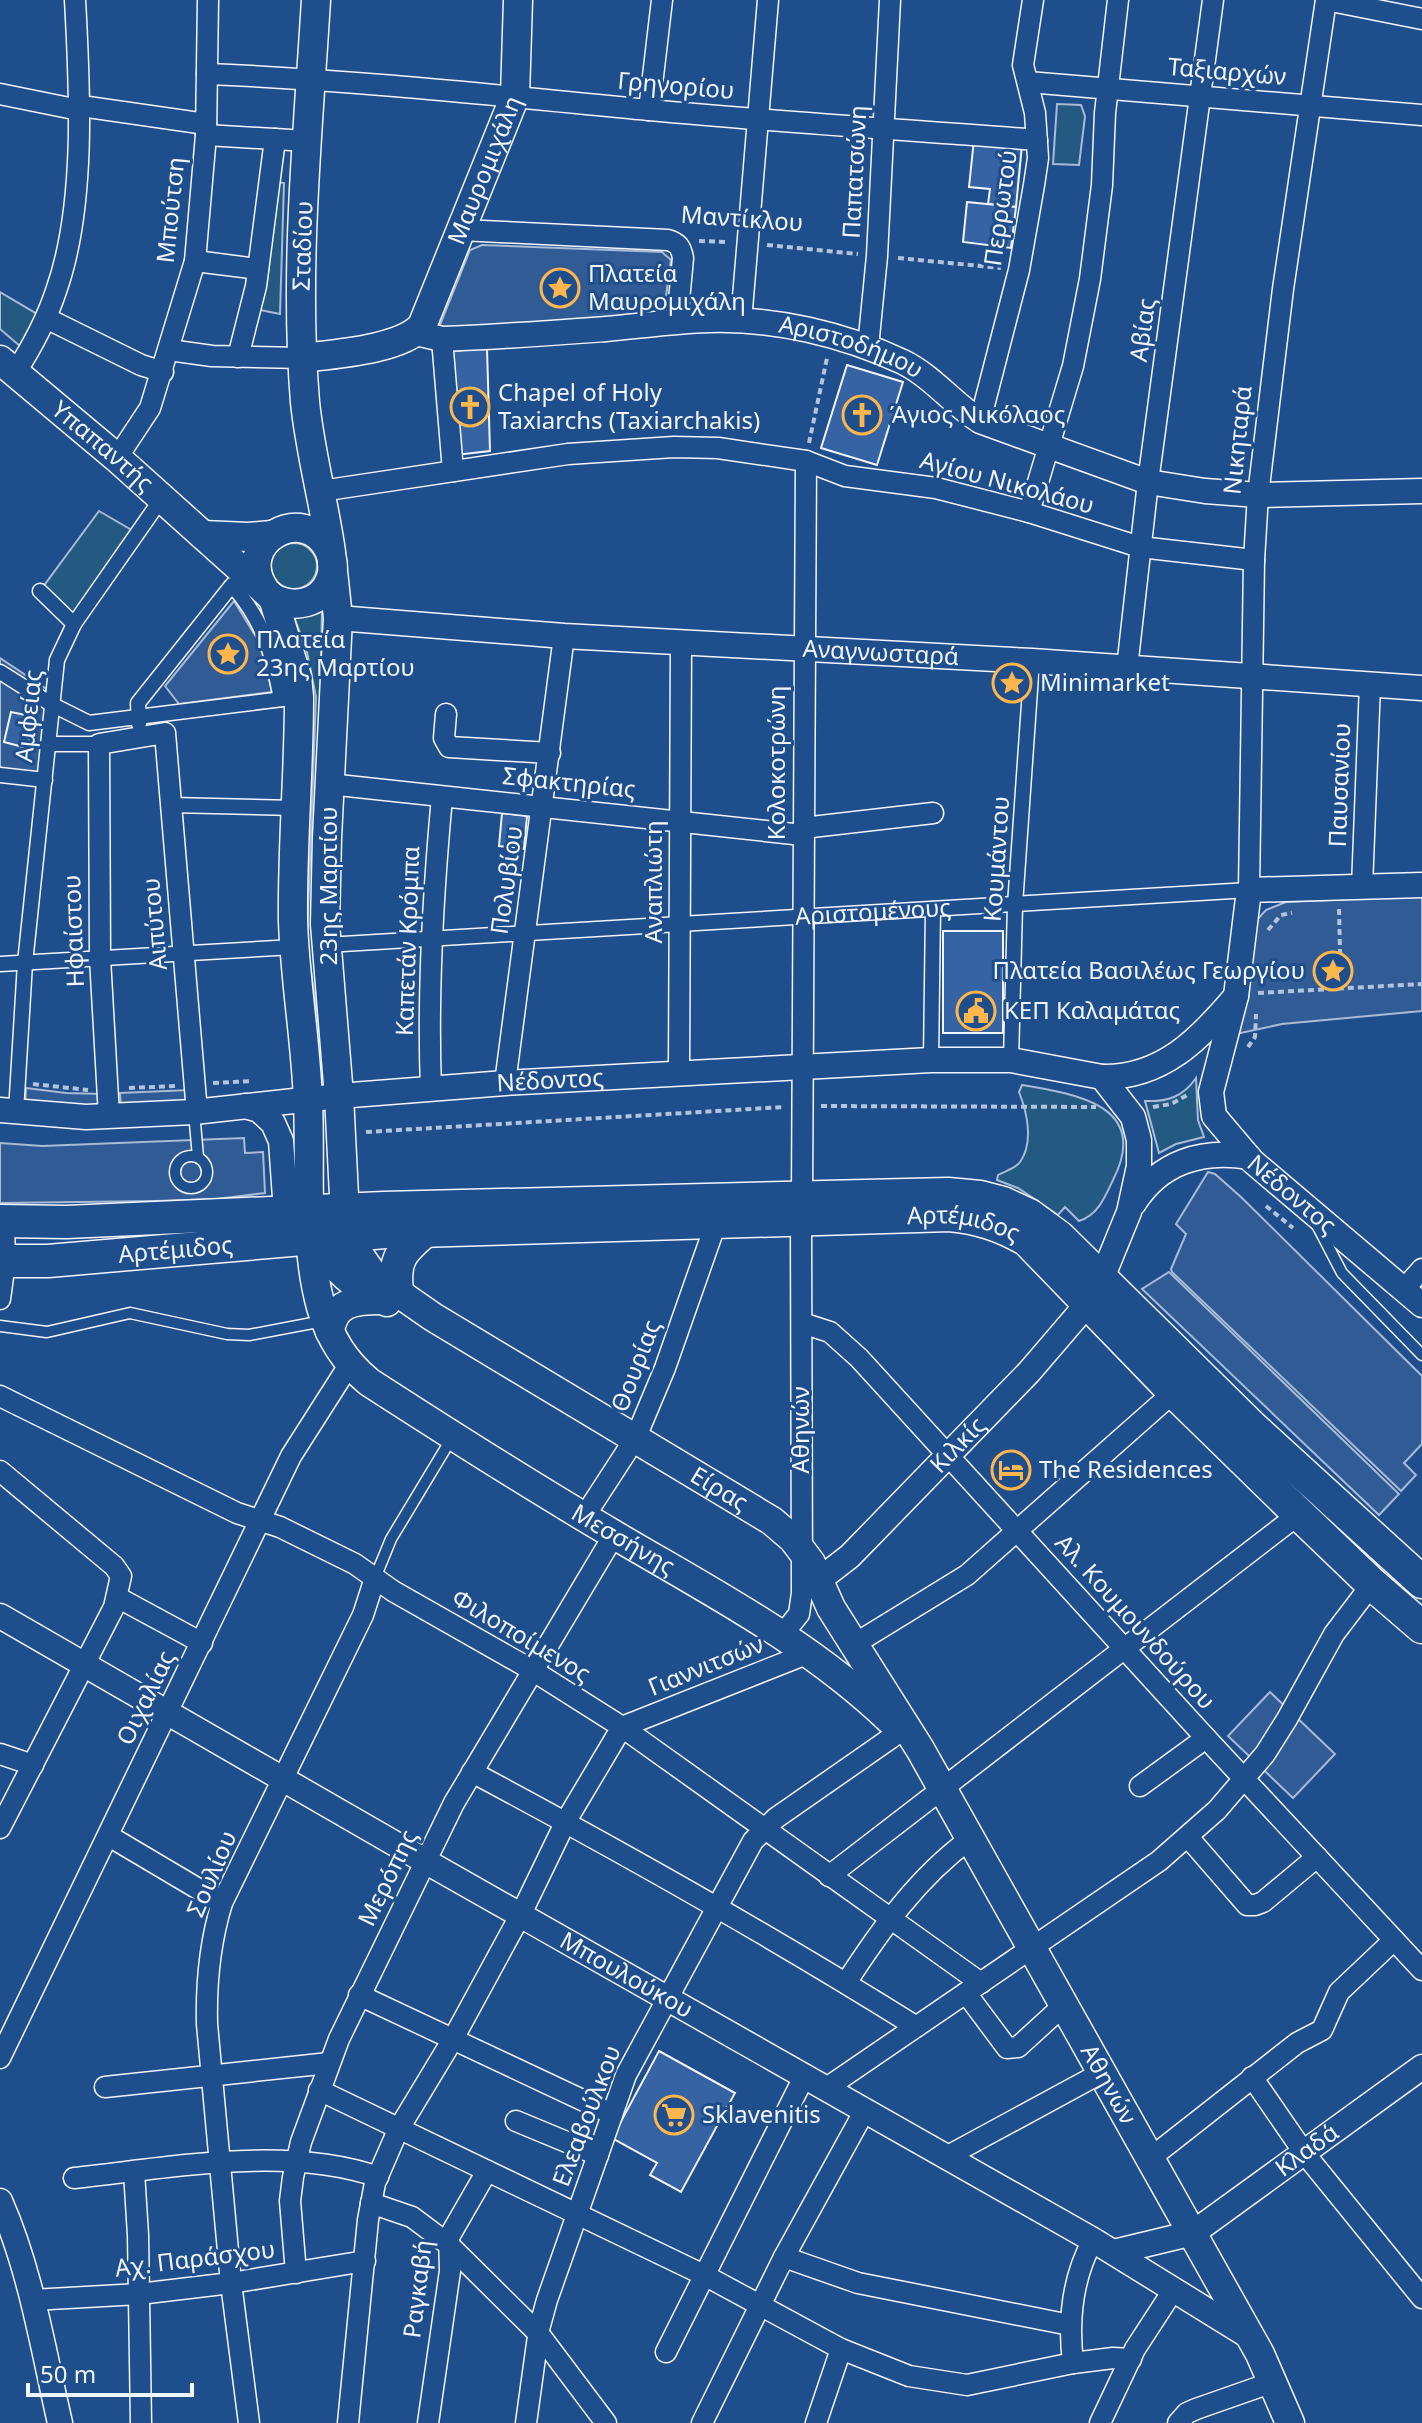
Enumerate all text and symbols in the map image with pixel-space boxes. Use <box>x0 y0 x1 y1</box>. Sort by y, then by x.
street label: Ταξιαρχών <box>1167 49 1288 92</box>
street label: Γρηγορίου <box>616 63 736 106</box>
street label: Μαυρομιχάλη <box>439 90 528 249</box>
street label: Παπατσώνη <box>834 104 873 239</box>
street label: Περρωτού <box>975 148 1024 268</box>
street label: Μπούτση <box>148 155 191 265</box>
street label: Μαντίκλου <box>680 197 804 238</box>
street label: Σταδίου <box>283 200 320 292</box>
place label: Πλατεία Μαυρομιχάλη <box>588 256 746 317</box>
place icon: Πλατεία Μαυρομιχάλη <box>539 267 581 309</box>
street label: Αβίας <box>1121 296 1162 364</box>
street label: Αριστοδήμου <box>777 307 930 385</box>
place label: Chapel of Holy Taxiarchs (Taxiarchakis) <box>498 375 760 436</box>
street label: Νικηταρά <box>1214 384 1259 496</box>
church icon: Chapel of Holy Taxiarchs (Taxiarchakis) <box>449 386 491 428</box>
street label: Υπαπαντής <box>45 392 161 498</box>
church icon: Άγιος Νικόλαος <box>841 394 883 436</box>
place label: Άγιος Νικόλαος <box>890 397 1066 430</box>
street label: Αγίου Νικολάου <box>917 442 1098 521</box>
place label: Πλατεία 23ης Μαρτίου <box>256 622 415 683</box>
street label: Αναγνωσταρά <box>802 631 960 672</box>
place icon: Πλατεία 23ης Μαρτίου <box>207 633 249 675</box>
place icon: Minimarket <box>991 662 1033 704</box>
place label: Minimarket <box>1040 665 1170 698</box>
street label: Αμφείας <box>6 668 49 764</box>
street label: Κολοκοτρώνη <box>759 686 792 840</box>
street label: Παυσανίου <box>1320 722 1357 848</box>
street label: Σφακτηρίας <box>501 758 637 805</box>
street label: Κουμάντου <box>975 795 1016 923</box>
street label: 23ης Μαρτίου <box>311 807 344 965</box>
street label: Αναπλιώτη <box>636 820 669 944</box>
street label: Πολυβίου <box>482 823 529 936</box>
street label: Καπετάν Κρόμπα <box>387 845 426 1037</box>
street label: Ηφαίστου <box>54 874 91 988</box>
street label: Αιπύτου <box>133 876 174 972</box>
street label: Αριστομένους <box>794 890 952 932</box>
place icon: Πλατεία Βασιλέως Γεωργίου <box>1312 950 1354 992</box>
place label: Πλατεία Βασιλέως Γεωργίου <box>992 953 1305 986</box>
public building icon: ΚΕΠ Καλαμάτας <box>955 990 997 1032</box>
place label: ΚΕΠ Καλαμάτας <box>1004 993 1180 1026</box>
street label: Νέδοντος <box>496 1060 605 1098</box>
street label: Νέδοντος <box>1241 1146 1344 1241</box>
street label: Αρτέμιδος <box>906 1197 1026 1249</box>
street label: Αρτέμιδος <box>117 1227 234 1270</box>
street label: Θουρίας <box>602 1315 667 1416</box>
street label: Αθηνών <box>783 1386 816 1474</box>
street label: Κιλκίς <box>922 1408 992 1480</box>
hotel icon: The Residences <box>990 1449 1032 1491</box>
place label: The Residences <box>1039 1452 1213 1485</box>
street label: Είρας <box>685 1458 755 1518</box>
street label: Μεσσήνης <box>566 1495 682 1582</box>
street label: Αλ. Κουμουνδούρου <box>1048 1526 1224 1716</box>
street label: Φιλοποίμενος <box>446 1580 597 1689</box>
street label: Γιαννιτσών <box>643 1626 768 1703</box>
street label: Οιχαλίας <box>108 1645 182 1750</box>
street label: Μερόπης <box>349 1824 424 1931</box>
street label: Σουλίου <box>178 1825 244 1922</box>
street label: Μπουλούκου <box>554 1923 700 2025</box>
street label: Αθηνών <box>1074 2037 1146 2130</box>
street label: Ελεαβούλκου <box>544 2040 628 2191</box>
supermarket icon: Sklavenitis <box>653 2094 695 2136</box>
place label: Sklavenitis <box>702 2097 821 2130</box>
street label: Κλαδά <box>1268 2115 1344 2183</box>
street label: Αχ. Παράσχου <box>113 2231 277 2284</box>
street label: Ραγκαβή <box>394 2238 439 2340</box>
scale bar <box>28 2347 192 2397</box>
text: 50 m <box>40 2357 96 2390</box>

